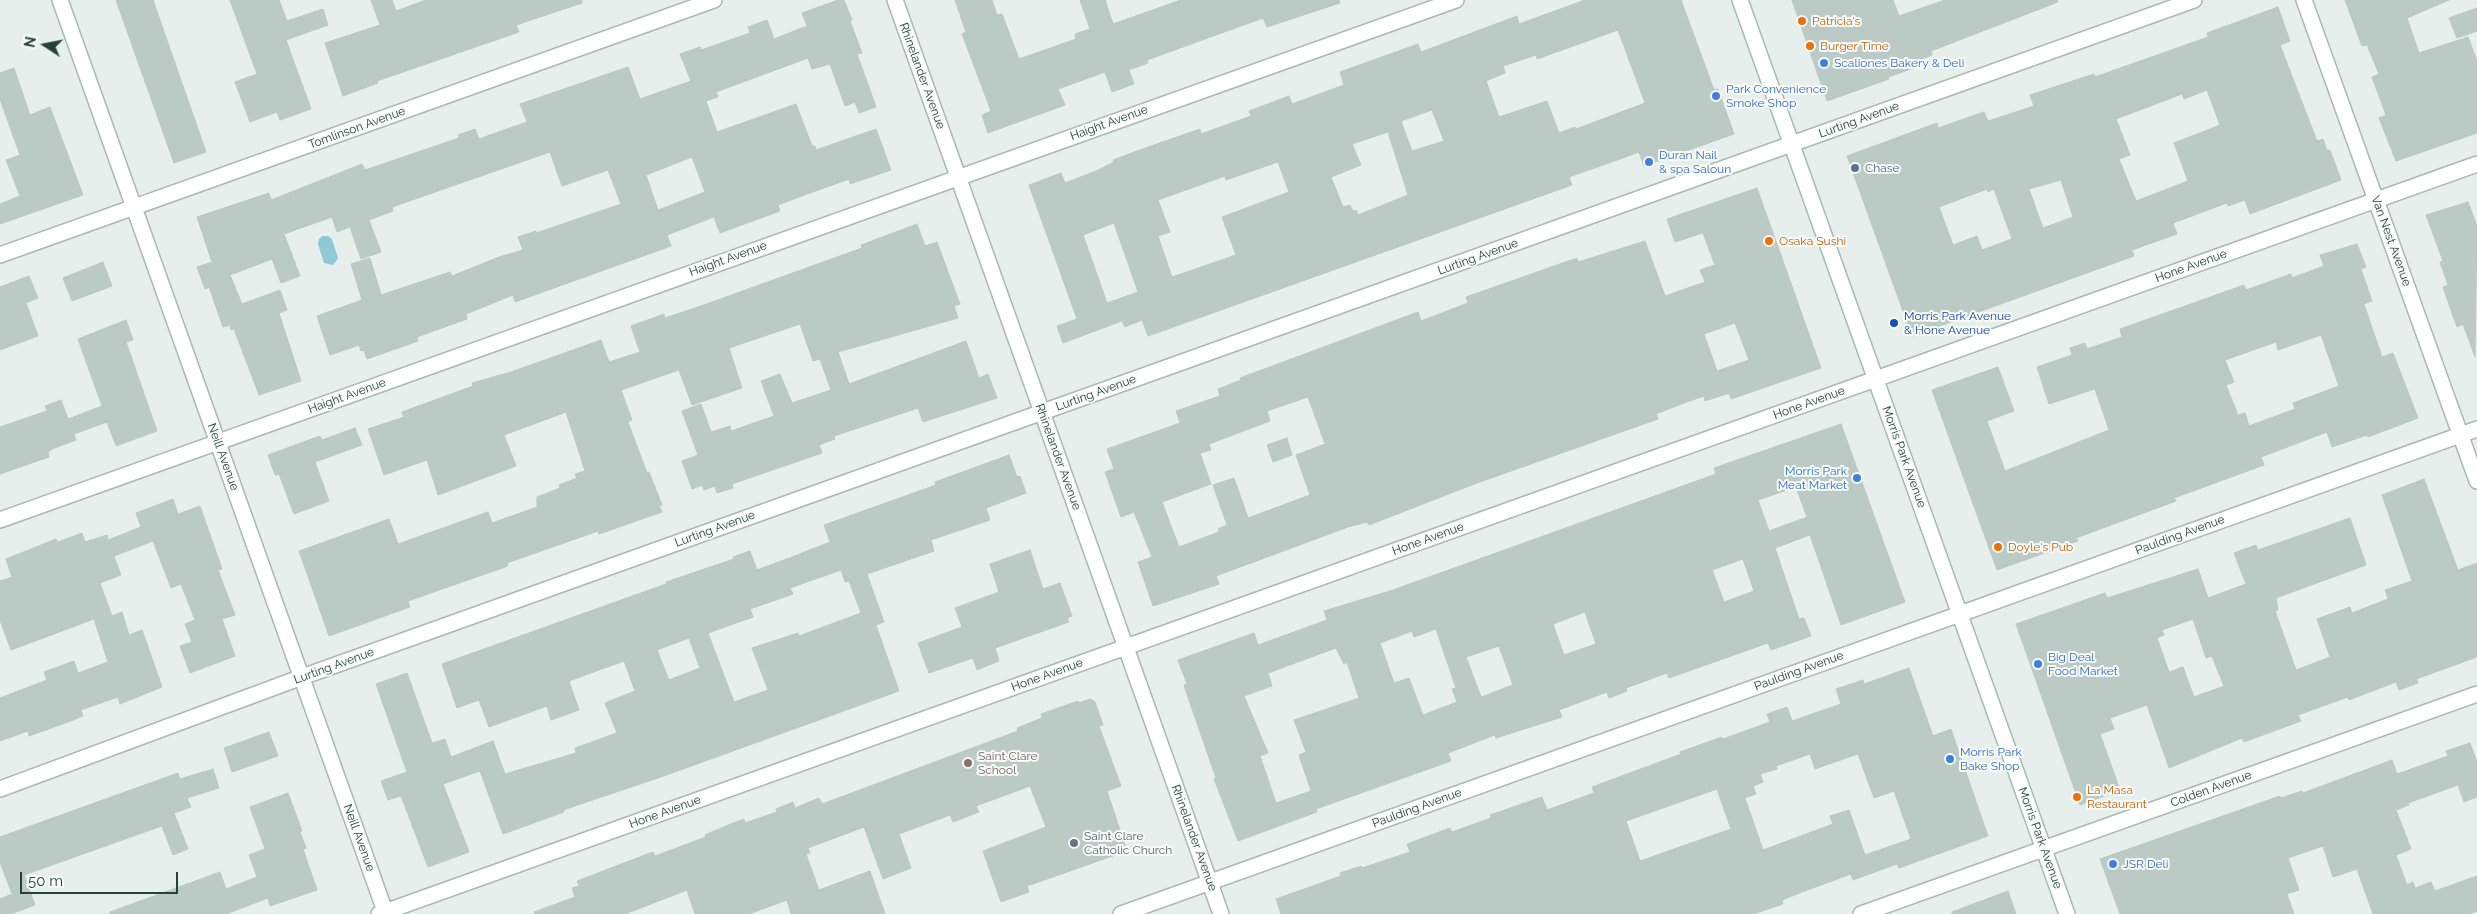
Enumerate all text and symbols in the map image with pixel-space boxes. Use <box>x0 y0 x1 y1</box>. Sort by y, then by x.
place label: Patricia's <box>1812 14 1860 28</box>
marker: Patricia's <box>1796 15 1808 27</box>
north arrow <box>20 20 70 70</box>
street label: Rhinelander Avenue <box>896 21 948 131</box>
text: N <box>21 35 39 49</box>
place label: Burger Time <box>1820 39 1889 53</box>
marker: Burger Time <box>1804 40 1816 52</box>
place label: Scaliones Bakery & Deli <box>1834 56 1964 70</box>
marker: Scaliones Bakery & Deli <box>1818 57 1830 69</box>
place label: Park Convenience Smoke Shop <box>1726 82 1826 110</box>
marker: Park Convenience Smoke Shop <box>1710 90 1722 102</box>
street label: Lurting Avenue <box>1817 99 1901 141</box>
street label: Haight Avenue <box>1068 102 1150 144</box>
street label: Tomlinson Avenue <box>307 104 407 152</box>
place label: Duran Nail & spa Saloun <box>1659 148 1731 176</box>
marker: Duran Nail & spa Saloun <box>1643 156 1655 168</box>
place label: Chase <box>1865 161 1900 175</box>
marker: Chase <box>1849 162 1861 174</box>
street label: Van Nest Avenue <box>2368 194 2414 288</box>
place label: Osaka Sushi <box>1779 234 1846 248</box>
marker: Osaka Sushi <box>1763 235 1775 247</box>
street label: Lurting Avenue <box>1436 236 1520 278</box>
street label: Haight Avenue <box>687 238 769 280</box>
street label: Hone Avenue <box>2153 246 2229 286</box>
place label: Morris Park Avenue & Hone Avenue <box>1904 309 2011 337</box>
marker: Morris Park Avenue & Hone Avenue <box>1888 317 1900 329</box>
street label: Lurting Avenue <box>1054 372 1138 414</box>
street label: Haight Avenue <box>306 375 388 417</box>
street label: Hone Avenue <box>1771 383 1847 423</box>
street label: Rhinelander Avenue <box>1032 402 1084 512</box>
street label: Morris Park Avenue <box>1879 404 1929 510</box>
street label: Neill Avenue <box>204 421 242 493</box>
place label: Morris Park Meat Market <box>1778 464 1847 492</box>
marker: Morris Park Meat Market <box>1851 472 1863 484</box>
street label: Lurting Avenue <box>673 508 757 550</box>
street label: Paulding Avenue <box>2133 512 2227 558</box>
street label: Hone Avenue <box>1390 519 1466 559</box>
place label: Doyle's Pub <box>2008 540 2073 554</box>
marker: Doyle's Pub <box>1992 541 2004 553</box>
street label: Lurting Avenue <box>292 645 376 687</box>
street label: Paulding Avenue <box>1752 648 1846 694</box>
place label: Big Deal Food Market <box>2048 650 2118 678</box>
street label: Hone Avenue <box>1009 655 1085 695</box>
marker: Big Deal Food Market <box>2032 658 2044 670</box>
place label: Morris Park Bake Shop <box>1960 745 2022 773</box>
place label: Saint Clare School <box>978 749 1038 777</box>
marker: Morris Park Bake Shop <box>1944 753 1956 765</box>
marker: Saint Clare School <box>962 757 974 769</box>
street label: Colden Avenue <box>2168 768 2254 810</box>
street label: Rhinelander Avenue <box>1168 783 1220 893</box>
place label: La Masa Restaurant <box>2087 783 2147 811</box>
street label: Paulding Avenue <box>1370 785 1464 831</box>
street label: Morris Park Avenue <box>2015 785 2065 891</box>
marker: La Masa Restaurant <box>2071 791 2083 803</box>
street label: Hone Avenue <box>627 792 703 832</box>
street label: Neill Avenue <box>340 802 378 874</box>
place label: Saint Clare Catholic Church <box>1084 829 1172 857</box>
marker: Saint Clare Catholic Church <box>1068 837 1080 849</box>
place label: JSR Deli <box>2123 857 2168 871</box>
marker: JSR Deli <box>2107 858 2119 870</box>
scale bar <box>22 862 180 894</box>
text: 50 m <box>28 872 63 890</box>

